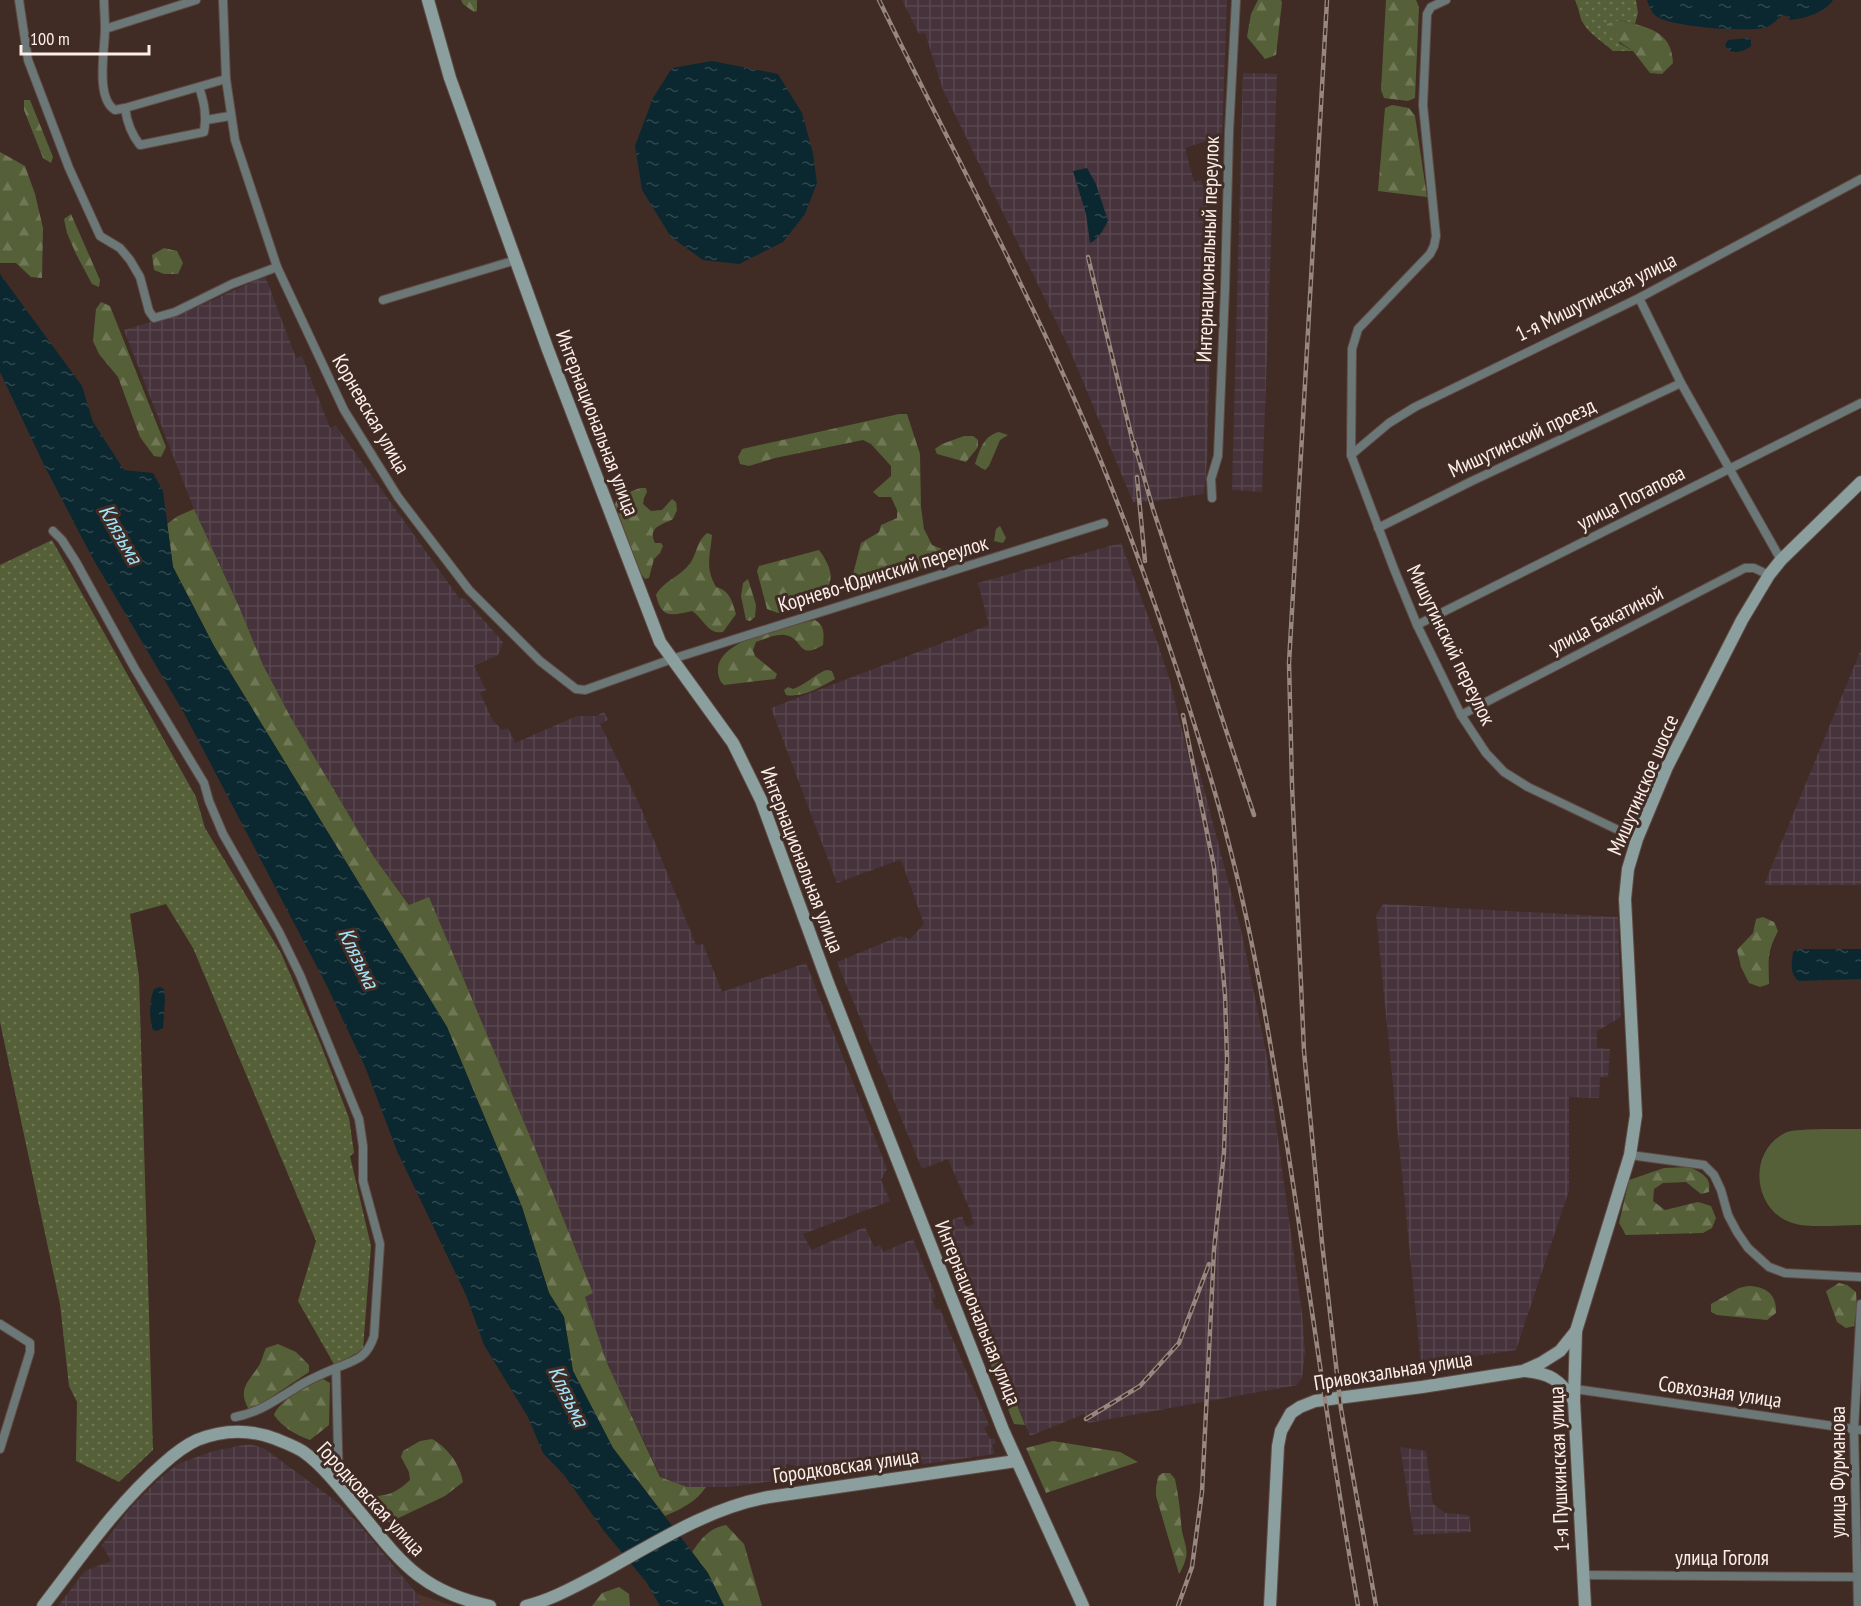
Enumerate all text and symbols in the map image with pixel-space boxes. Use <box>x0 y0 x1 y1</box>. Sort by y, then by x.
scale bar <box>21 18 148 56</box>
text: 100 m <box>30 27 70 50</box>
street label: Интернациональный переулок <box>1190 135 1225 363</box>
street label: 1-я Мишутинская улица <box>1511 246 1681 347</box>
street label: Интернациональная улица <box>550 326 645 520</box>
street label: Корневская улица <box>326 349 416 478</box>
street label: Мишутинский проезд <box>1444 392 1600 483</box>
street label: улица Потапова <box>1572 459 1689 536</box>
water label: Клязьма <box>93 499 150 570</box>
street label: Корнево-Юдинский переулок <box>775 529 991 618</box>
street label: Мишутинский переулок <box>1401 560 1502 729</box>
street label: улица Бакатиной <box>1544 579 1668 660</box>
street label: Мишутинское шоссе <box>1601 710 1684 859</box>
street label: Интернациональная улица <box>755 763 850 957</box>
water label: Клязьма <box>332 923 386 994</box>
street label: Интернациональная улица <box>929 1216 1028 1409</box>
street label: Привокзальная улица <box>1312 1345 1474 1396</box>
water label: Клязьма <box>542 1361 596 1432</box>
street label: Совхозная улица <box>1657 1369 1784 1414</box>
street label: 1-я Пушкинская улица <box>1542 1386 1575 1552</box>
street label: улица Фурманова <box>1824 1406 1851 1538</box>
street label: Городковская улица <box>311 1436 431 1562</box>
street label: Городковская улица <box>771 1442 921 1489</box>
street label: улица Гоголя <box>1675 1544 1769 1571</box>

